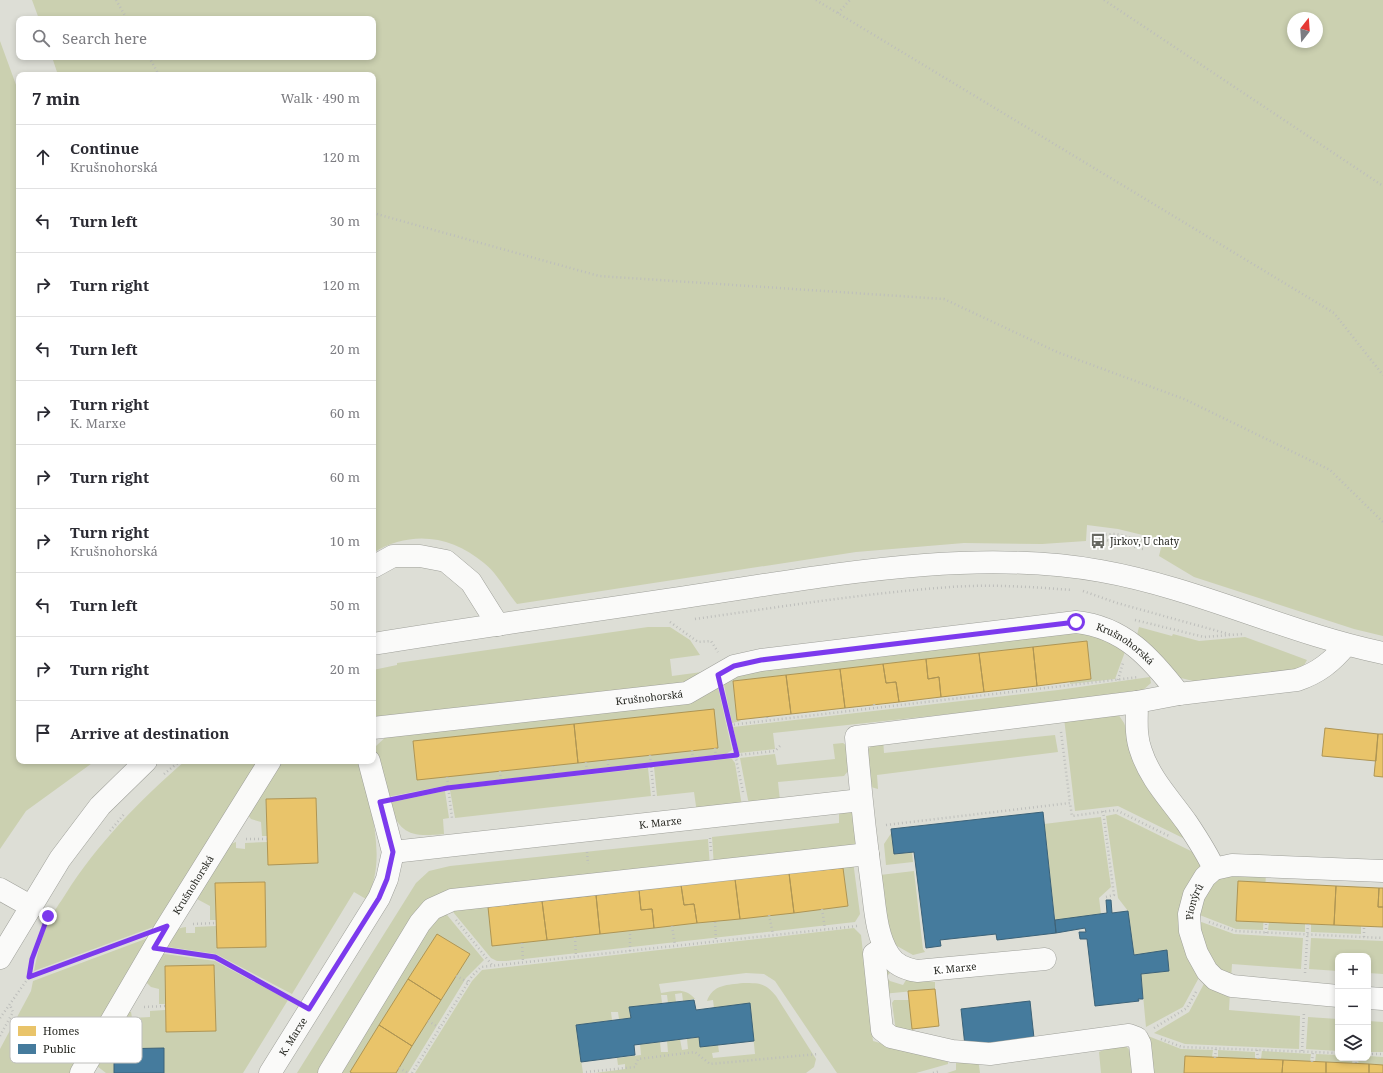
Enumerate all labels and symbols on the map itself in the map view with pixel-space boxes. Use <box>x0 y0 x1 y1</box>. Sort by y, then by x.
north arrow <box>1287 12 1323 48</box>
bus stop icon: Jirkov, U chaty <box>1089 532 1107 550</box>
place label: Jirkov, U chaty <box>1109 534 1179 548</box>
route start <box>1067 613 1085 631</box>
street label: Krušnohorská <box>1095 619 1158 668</box>
street label: Krušnohorská <box>615 686 684 708</box>
street label: K. Marxe <box>638 813 682 832</box>
street label: Krušnohorská <box>169 852 217 917</box>
street label: Pionýrů <box>1182 880 1207 920</box>
route end <box>39 907 57 925</box>
street label: K. Marxe <box>933 959 977 977</box>
street label: K. Marxe <box>275 1015 310 1058</box>
legend <box>10 1017 142 1063</box>
text: Homes <box>43 1023 79 1038</box>
text: Public <box>43 1041 76 1056</box>

